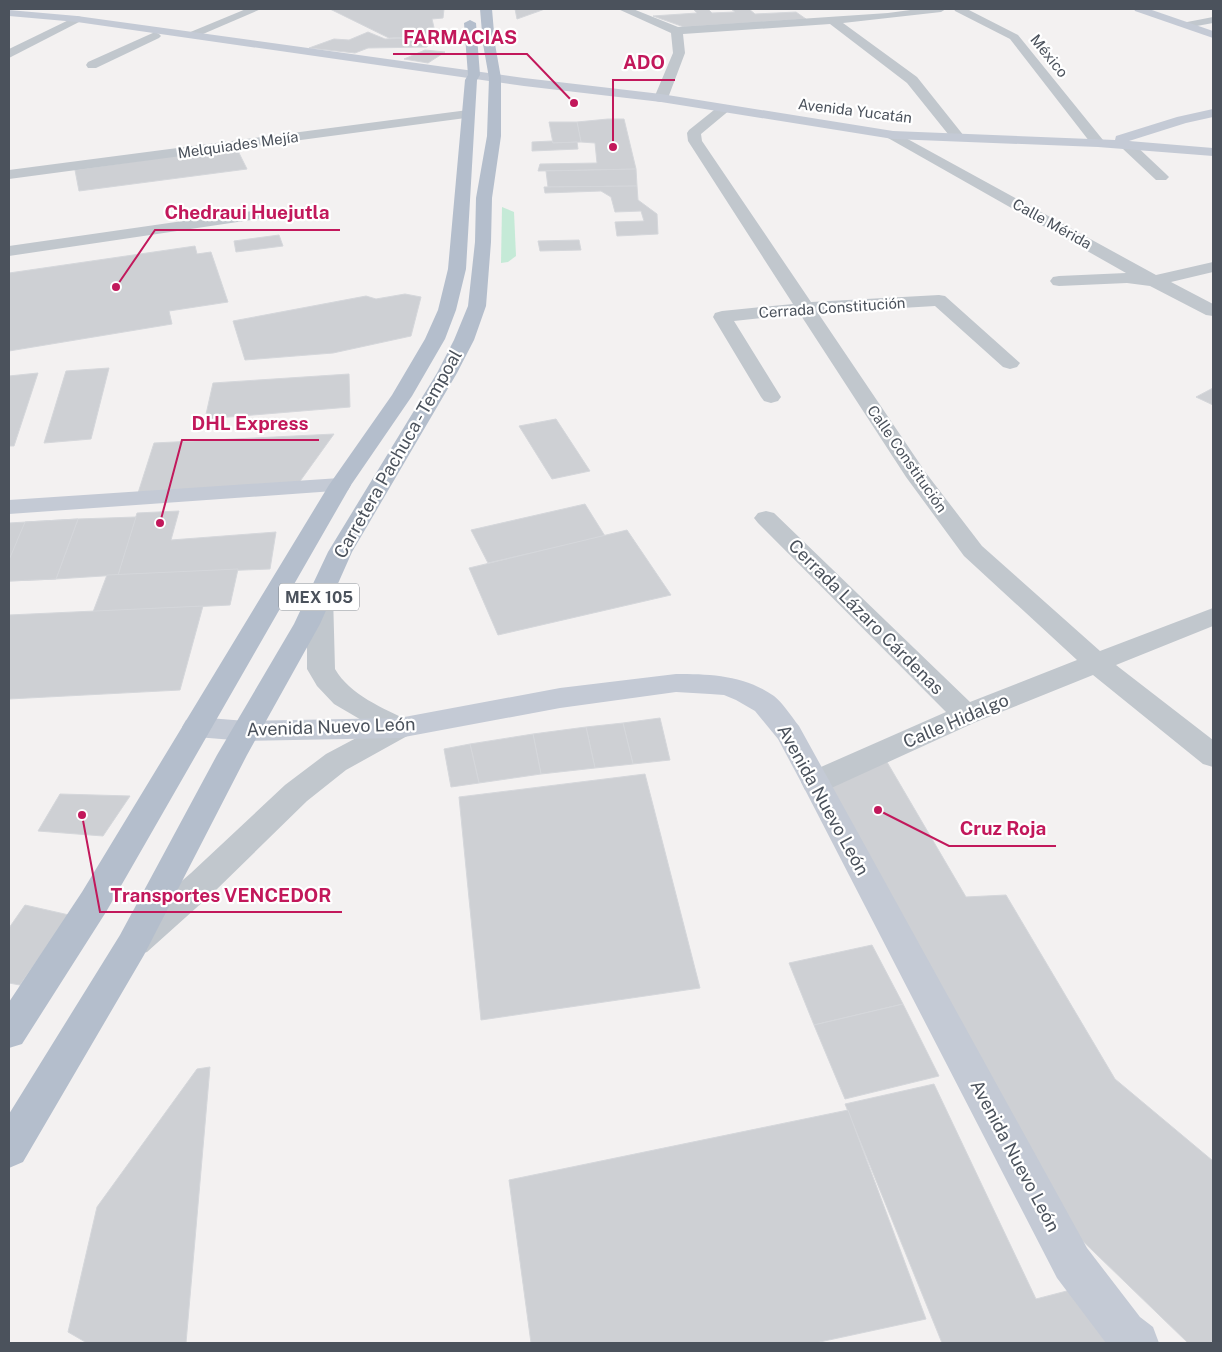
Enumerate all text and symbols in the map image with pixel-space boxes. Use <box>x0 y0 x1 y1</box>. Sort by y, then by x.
callout: FARMACIAS <box>393 20 527 54</box>
text: FARMACIAS <box>403 26 517 48</box>
street label: México <box>1027 31 1072 80</box>
callout: ADO <box>613 46 675 80</box>
text: ADO <box>623 51 665 73</box>
street label: Avenida Yucatán <box>797 95 913 126</box>
street label: Melquiades Mejía <box>176 128 299 161</box>
street label: Calle Mérida <box>1010 195 1095 252</box>
callout: Chedraui Huejutla <box>155 196 340 230</box>
text: Chedraui Huejutla <box>164 201 330 223</box>
street label: Cerrada Constitución <box>758 294 906 321</box>
street label: Carretera Pachuca - Tempoal <box>329 346 466 562</box>
street label: Calle Constitución <box>864 402 951 516</box>
callout: DHL Express <box>182 406 319 440</box>
text: DHL Express <box>192 412 308 434</box>
street label: Cerrada Lázaro Cárdenas <box>784 535 948 699</box>
road number: MEX 105 <box>279 584 359 610</box>
street label: Calle Hidalgo <box>900 689 1012 752</box>
street label: Avenida Nuevo León <box>246 713 416 740</box>
street label: Avenida Nuevo León <box>773 721 874 879</box>
callout: Cruz Roja <box>949 812 1056 846</box>
text: Cruz Roja <box>960 817 1046 839</box>
callout: Transportes VENCEDOR <box>100 878 342 912</box>
text: Transportes VENCEDOR <box>110 884 332 906</box>
street label: Avenida Nuevo León <box>967 1076 1064 1235</box>

